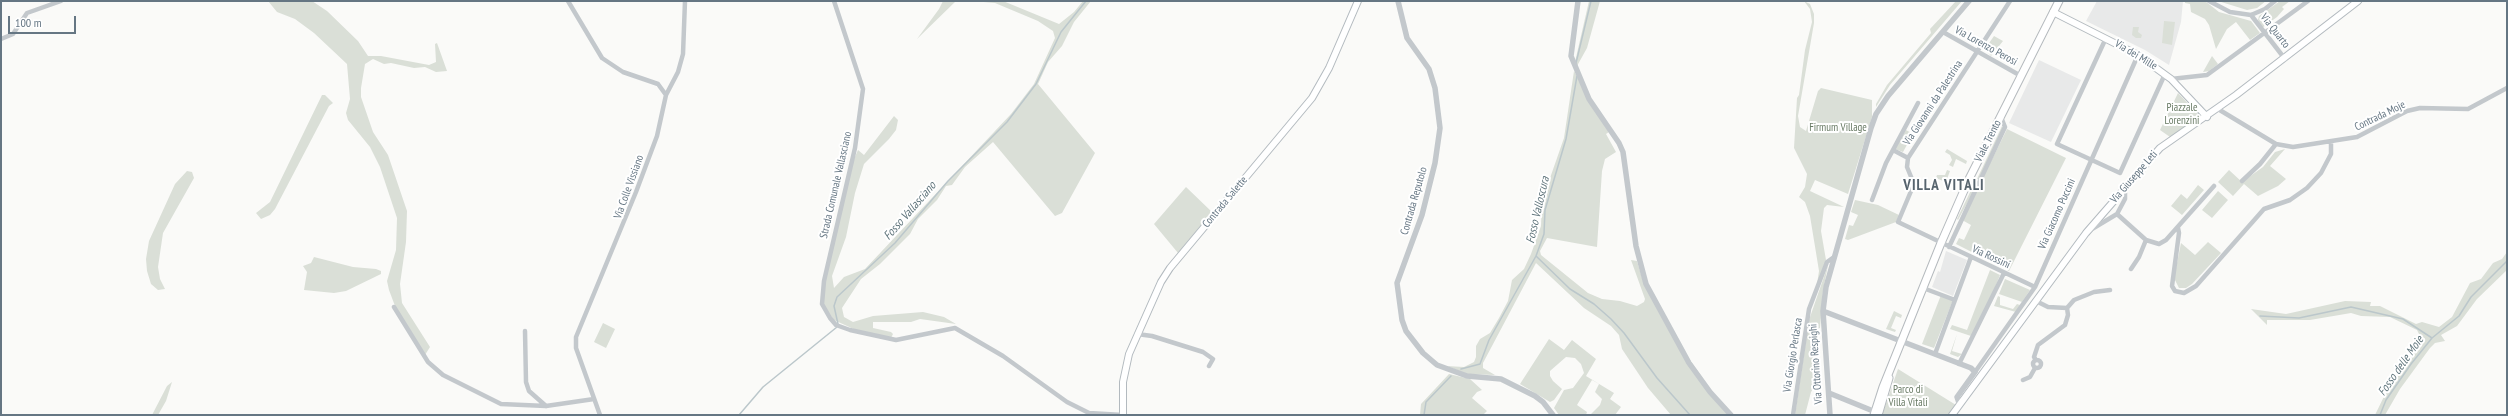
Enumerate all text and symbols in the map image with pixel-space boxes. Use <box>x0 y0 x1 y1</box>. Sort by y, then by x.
scale bar <box>10 8 78 34</box>
street label: Via Quarto <box>2257 11 2293 51</box>
text: 100 m <box>15 15 42 30</box>
street label: Via Lorenzo Perosi <box>1952 23 2020 69</box>
street label: Via dei Mille <box>2112 37 2160 73</box>
street label: Via Giovanni da Palestrina <box>1901 58 1965 148</box>
street label: Contrada Moje <box>2352 98 2408 134</box>
park label: Piazzale Lorenzini <box>2165 101 2199 127</box>
street label: Viale Trento <box>1972 118 2004 164</box>
park label: Firmum Village <box>1809 121 1867 135</box>
street label: Strada Comunale Vallasciano <box>817 130 855 240</box>
street label: Via Giuseppe Leti <box>2108 148 2160 206</box>
street label: Via Colle Vissiano <box>611 153 647 221</box>
street label: Contrada Reputolo <box>1398 165 1430 237</box>
street label: Contrada Salette <box>1200 174 1250 230</box>
water label: Fosso Valloscura <box>1523 175 1553 245</box>
district label: VILLA VITALI <box>1903 177 1985 195</box>
street label: Via Giacomo Puccini <box>2036 177 2078 251</box>
water label: Fosso Vallasciano <box>881 179 939 243</box>
street label: Via Rossini <box>1970 242 2012 272</box>
street label: Via Giorgio Perlasca <box>1781 317 1805 393</box>
street label: Via Ottorino Respighi <box>1807 323 1825 405</box>
water label: Fosso delle Moie <box>2375 333 2427 399</box>
park label: Parco di Villa Vitali <box>1888 383 1928 409</box>

